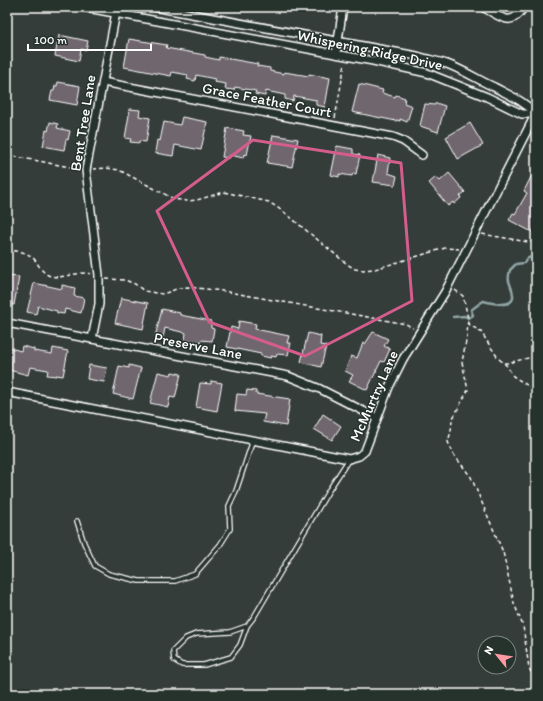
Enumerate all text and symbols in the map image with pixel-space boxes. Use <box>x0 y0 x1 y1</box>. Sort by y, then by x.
scale bar <box>28 26 151 52</box>
street label: Whispering Ridge Drive <box>296 26 444 74</box>
text: 100 m <box>34 33 67 47</box>
street label: Bent Tree Lane <box>66 73 100 173</box>
street label: Grace Feather Court <box>201 79 334 121</box>
street label: Preserve Lane <box>152 329 244 363</box>
street label: McMurtry Lane <box>346 348 402 444</box>
north arrow <box>477 635 517 675</box>
text: N <box>481 644 496 657</box>

